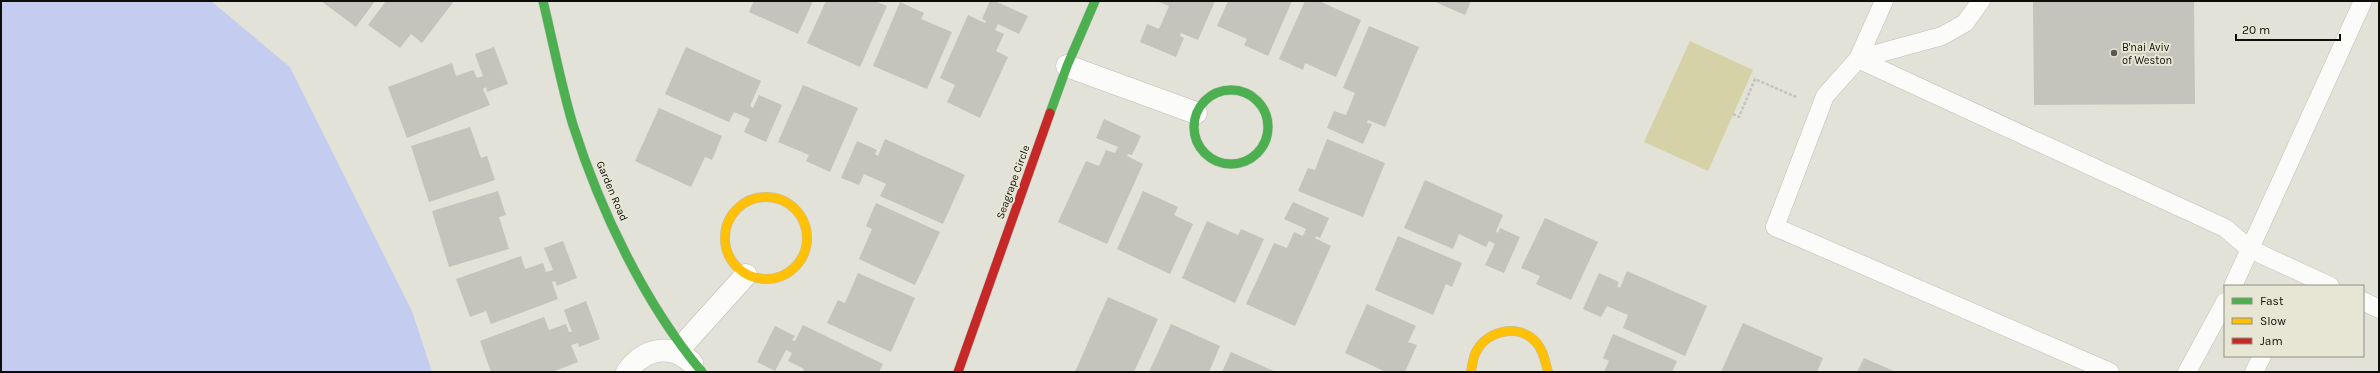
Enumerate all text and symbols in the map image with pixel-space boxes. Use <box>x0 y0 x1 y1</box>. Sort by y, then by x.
scale bar <box>2236 16 2340 42</box>
text: 20 m <box>2242 23 2270 37</box>
place label: B'nai Aviv of Weston <box>2122 41 2172 67</box>
marker: B'nai Aviv of Weston <box>2109 48 2119 58</box>
street label: Seagrape Circle <box>994 143 1033 221</box>
street label: Garden Road <box>594 159 630 223</box>
legend <box>2224 285 2364 357</box>
text: Fast <box>2260 294 2284 308</box>
text: Slow <box>2260 314 2286 328</box>
text: Jam <box>2260 334 2283 348</box>

